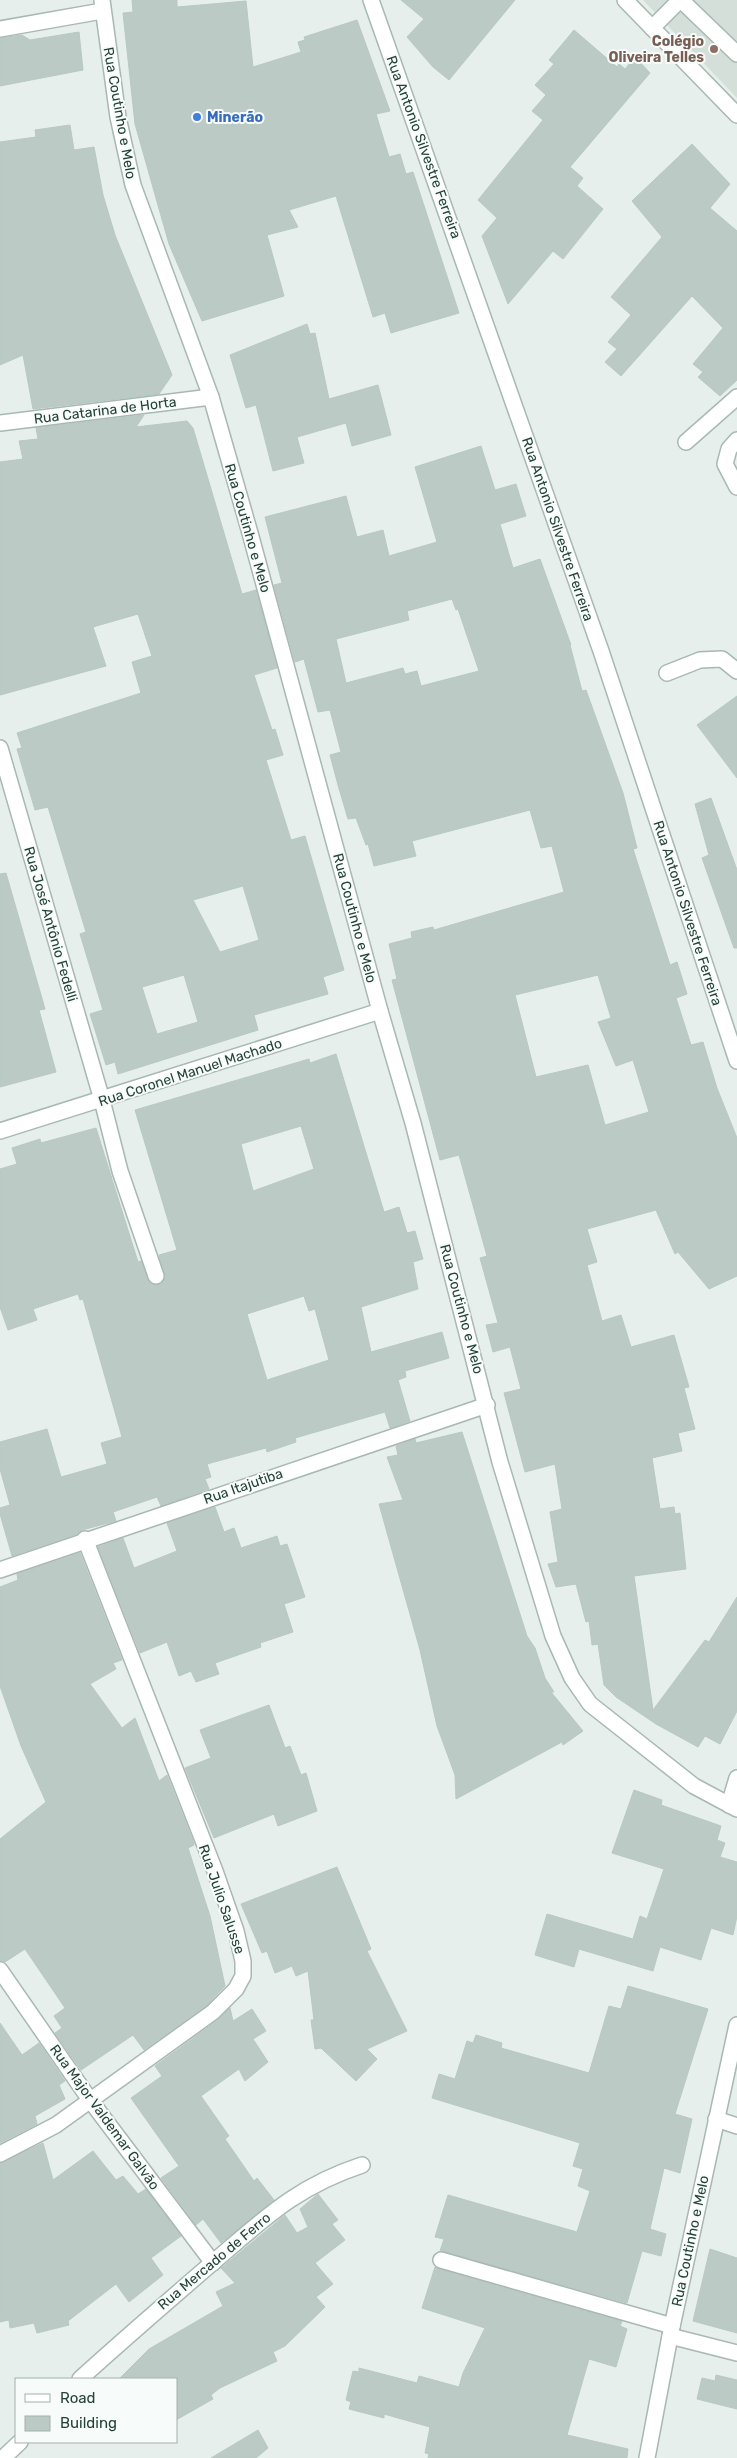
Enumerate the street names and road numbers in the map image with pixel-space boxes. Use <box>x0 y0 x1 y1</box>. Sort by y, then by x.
street label: Rua Coutinho e Melo <box>100 46 139 180</box>
street label: Rua Antonio Silvestre Ferreira <box>382 53 465 241</box>
street label: Rua Catarina de Horta <box>33 393 177 428</box>
street label: Rua Antonio Silvestre Ferreira <box>518 435 597 623</box>
street label: Rua Coutinho e Melo <box>221 462 274 595</box>
street label: Rua Antonio Silvestre Ferreira <box>650 819 725 1008</box>
street label: Rua José Antônio Fedelli <box>20 845 81 1004</box>
street label: Rua Coutinho e Melo <box>329 851 380 985</box>
street label: Rua Coronel Manuel Machado <box>96 1035 284 1110</box>
street label: Rua Coutinho e Melo <box>436 1242 487 1376</box>
street label: Rua Itajutiba <box>201 1465 285 1508</box>
street label: Rua Julio Salusse <box>195 1842 248 1956</box>
street label: Rua Major Valdemar Galvão <box>46 2041 163 2193</box>
street label: Rua Coutinho e Melo <box>668 2174 713 2308</box>
street label: Rua Mercado de Ferro <box>154 2209 274 2314</box>

